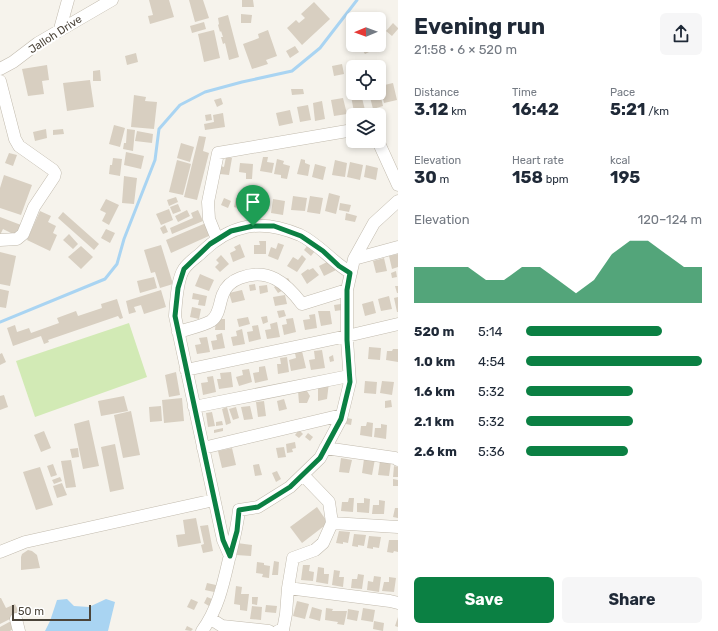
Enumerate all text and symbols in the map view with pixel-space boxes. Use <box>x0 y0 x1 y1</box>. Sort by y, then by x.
street label: Jalloh Drive <box>26 12 84 56</box>
north arrow <box>346 12 386 52</box>
map controls <box>346 12 386 148</box>
text: Evening run <box>414 13 545 40</box>
button: share <box>660 13 702 55</box>
text: 21:58 · 6 × 520 m <box>414 42 517 57</box>
button: locate <box>346 60 386 100</box>
text: Distance <box>414 86 459 99</box>
text: Time <box>512 86 537 99</box>
text: Pace <box>610 86 635 99</box>
text: 3.12 <box>414 99 448 119</box>
text: 16:42 <box>512 99 559 119</box>
text: 5:21 <box>610 99 645 119</box>
text: km <box>448 105 467 118</box>
text: /km <box>645 105 669 118</box>
button: layers <box>346 108 386 148</box>
text: Elevation <box>414 154 461 167</box>
text: Heart rate <box>512 154 564 167</box>
text: kcal <box>610 154 630 167</box>
text: 30 <box>414 167 437 187</box>
text: 158 <box>512 167 543 187</box>
text: 195 <box>610 167 640 187</box>
text: m <box>437 173 449 186</box>
text: bpm <box>543 173 569 186</box>
pin <box>236 185 270 226</box>
icon: arrive <box>242 191 264 213</box>
text: Elevation <box>414 212 470 227</box>
text: 120–124 m <box>638 212 702 227</box>
text: 520 m <box>414 324 454 339</box>
text: 5:14 <box>478 324 503 339</box>
text: 1.0 km <box>414 354 455 369</box>
text: 4:54 <box>478 354 505 369</box>
text: 1.6 km <box>414 384 455 399</box>
text: 5:32 <box>478 384 505 399</box>
text: 2.1 km <box>414 414 454 429</box>
text: 5:32 <box>478 414 505 429</box>
text: 2.6 km <box>414 444 457 459</box>
text: 5:36 <box>478 444 505 459</box>
button: Save <box>414 577 554 623</box>
button: Share <box>562 577 702 623</box>
scale bar <box>12 603 91 622</box>
text: 50 m <box>18 605 44 618</box>

